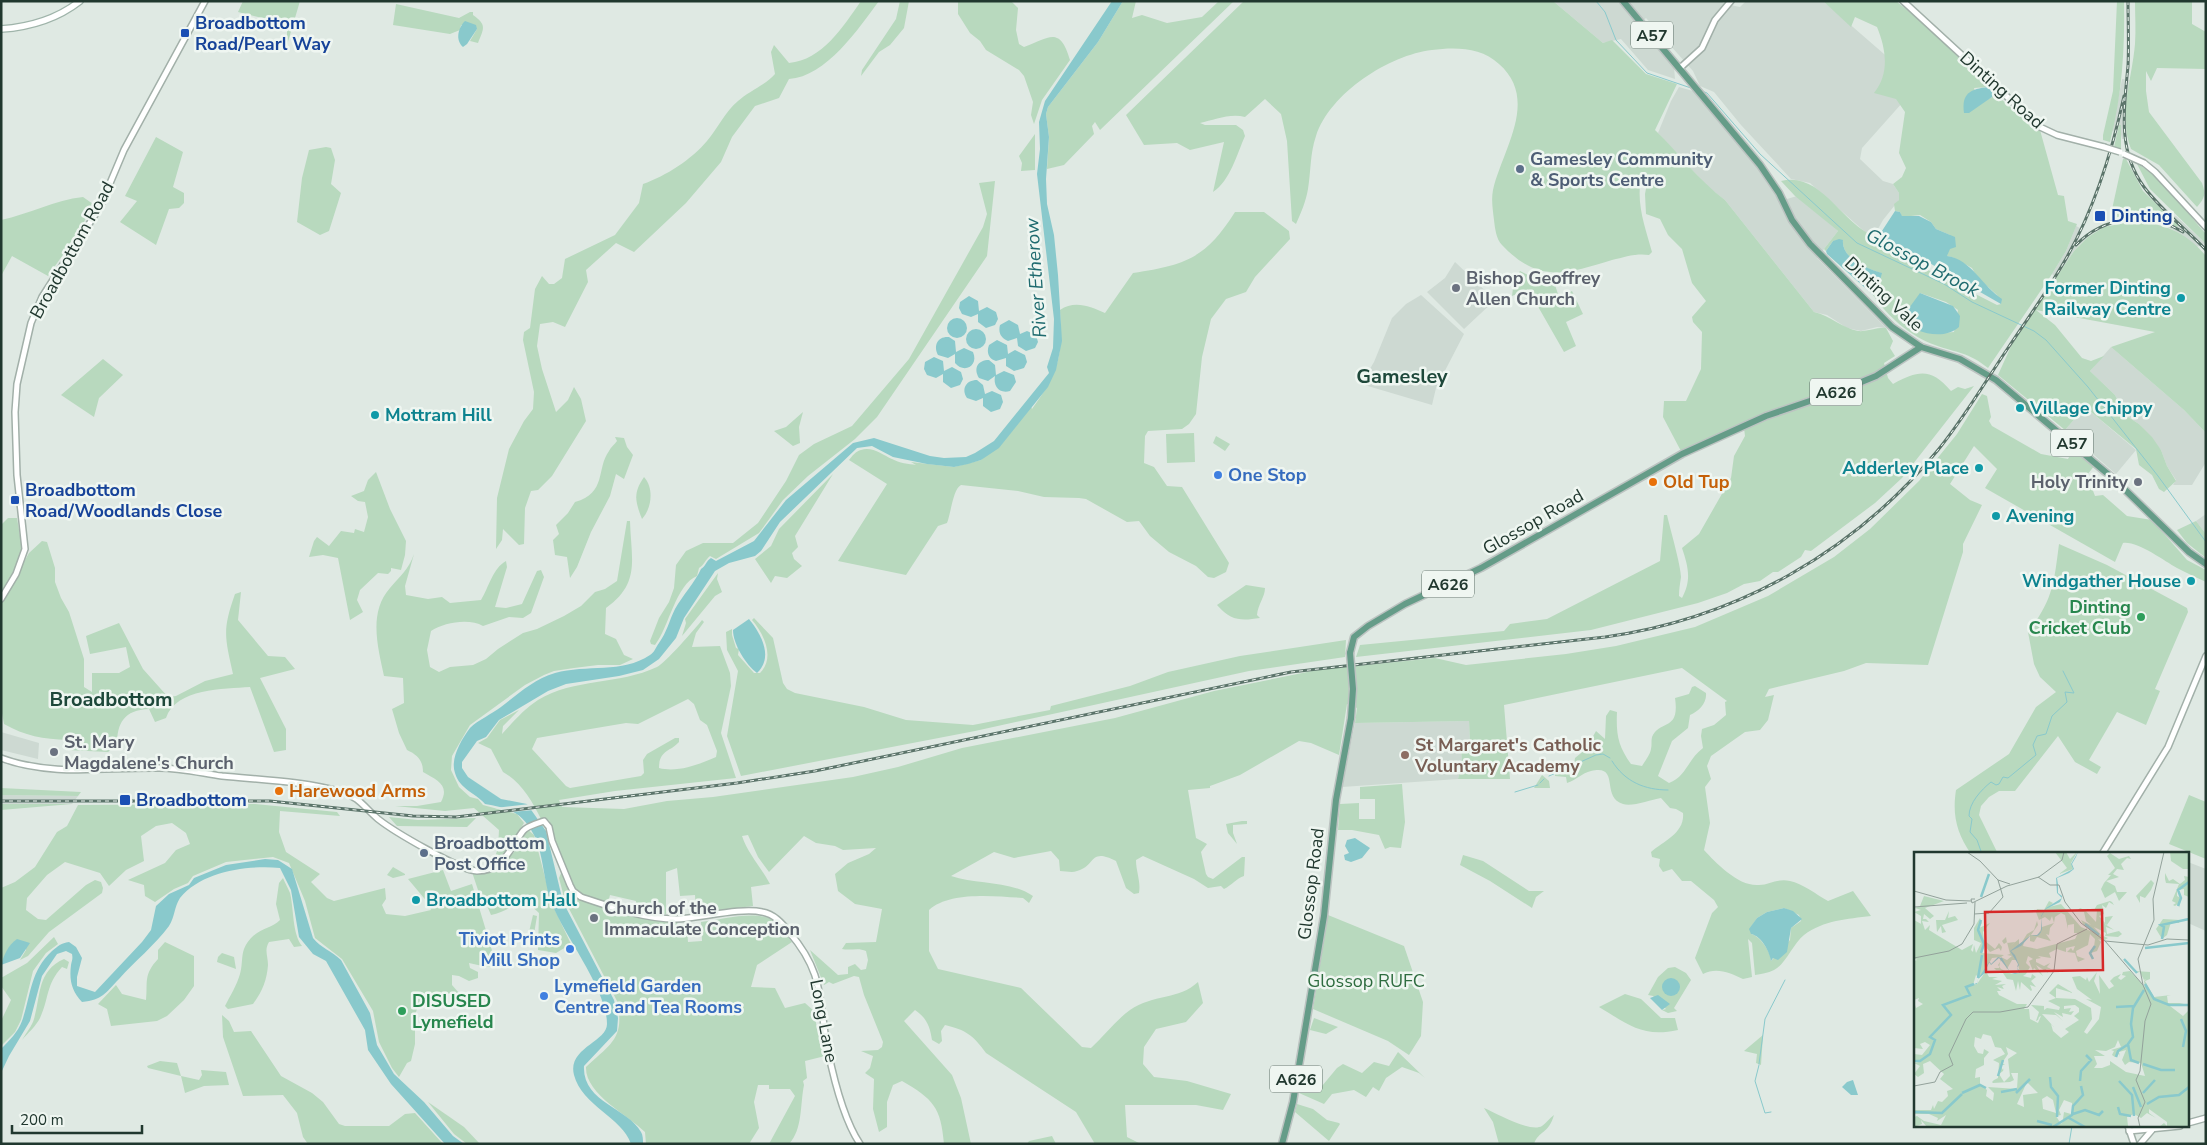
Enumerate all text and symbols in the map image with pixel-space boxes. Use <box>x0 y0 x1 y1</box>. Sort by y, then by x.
place label: Broadbottom Road/Pearl Way <box>195 11 331 56</box>
road number: A57 <box>1631 22 1673 48</box>
marker: Broadbottom Road/Pearl Way <box>179 27 191 39</box>
street label: Dinting Road <box>1955 46 2049 134</box>
place label: Gamesley Community & Sports Centre <box>1530 147 1713 192</box>
marker: Gamesley Community & Sports Centre <box>1514 163 1526 175</box>
street label: Broadbottom Road <box>24 177 120 323</box>
place label: Dinting <box>2111 204 2173 228</box>
marker: Dinting <box>2093 209 2107 223</box>
water label: River Etherow <box>1019 216 1053 339</box>
water label: Glossop Brook <box>1861 222 1984 304</box>
street label: Dinting Vale <box>1839 251 1929 337</box>
place label: Bishop Geoffrey Allen Church <box>1466 266 1601 311</box>
place label: Former Dinting Railway Centre <box>2044 276 2171 321</box>
marker: Bishop Geoffrey Allen Church <box>1450 282 1462 294</box>
marker: Former Dinting Railway Centre <box>2175 292 2187 304</box>
district label: Gamesley <box>1356 363 1448 390</box>
road number: A626 <box>1810 378 1862 406</box>
place label: Village Chippy <box>2029 396 2153 420</box>
marker: Village Chippy <box>2014 402 2026 414</box>
place label: Mottram Hill <box>385 403 492 427</box>
marker: Mottram Hill <box>369 409 381 421</box>
road number: A57 <box>2051 429 2093 456</box>
place label: Adderley Place <box>1842 456 1969 480</box>
marker: Adderley Place <box>1973 462 1985 474</box>
place label: One Stop <box>1228 463 1307 487</box>
marker: One Stop <box>1212 469 1224 481</box>
place label: Old Tup <box>1663 470 1730 494</box>
place label: Holy Trinity <box>2031 470 2129 494</box>
marker: Old Tup <box>1647 476 1659 488</box>
marker: Holy Trinity <box>2132 476 2144 488</box>
place label: Broadbottom Road/Woodlands Close <box>25 478 223 523</box>
street label: Glossop Road <box>1478 483 1588 561</box>
marker: Broadbottom Road/Woodlands Close <box>9 494 21 506</box>
place label: Avening <box>2006 504 2074 528</box>
marker: Avening <box>1990 510 2002 522</box>
place label: Windgather House <box>2022 569 2181 593</box>
road number: A626 <box>1422 570 1474 598</box>
marker: Windgather House <box>2185 575 2197 587</box>
place label: Dinting Cricket Club <box>2028 595 2131 640</box>
marker: Dinting Cricket Club <box>2135 611 2147 623</box>
district label: Broadbottom <box>49 686 173 713</box>
place label: St. Mary Magdalene's Church <box>64 730 234 775</box>
place label: St Margaret's Catholic Voluntary Academy <box>1414 733 1602 778</box>
marker: St. Mary Magdalene's Church <box>48 746 60 758</box>
marker: St Margaret's Catholic Voluntary Academy <box>1399 749 1411 761</box>
place label: Harewood Arms <box>289 779 426 803</box>
marker: Harewood Arms <box>273 785 285 797</box>
place label: Broadbottom <box>136 788 247 812</box>
marker: Broadbottom <box>118 793 132 807</box>
street label: Glossop Road <box>1292 827 1330 941</box>
place label: Broadbottom Post Office <box>434 831 545 876</box>
marker: Broadbottom Post Office <box>418 847 430 859</box>
inset map <box>1914 852 2190 1128</box>
place label: Broadbottom Hall <box>426 888 577 912</box>
marker: Broadbottom Hall <box>410 894 422 906</box>
place label: Church of the Immaculate Conception <box>604 896 800 941</box>
marker: Church of the Immaculate Conception <box>588 912 600 924</box>
place label: Tiviot Prints Mill Shop <box>459 927 560 972</box>
marker: Tiviot Prints Mill Shop <box>564 943 576 955</box>
park label: Glossop RUFC <box>1307 969 1425 993</box>
place label: Lymefield Garden Centre and Tea Rooms <box>554 974 742 1019</box>
street label: Long Lane <box>804 977 844 1065</box>
place label: DISUSED Lymefield <box>412 989 494 1034</box>
marker: Lymefield Garden Centre and Tea Rooms <box>538 990 550 1002</box>
marker: DISUSED Lymefield <box>396 1005 408 1017</box>
road number: A626 <box>1270 1066 1322 1092</box>
scale bar <box>12 1102 142 1134</box>
text: 200 m <box>20 1110 64 1130</box>

